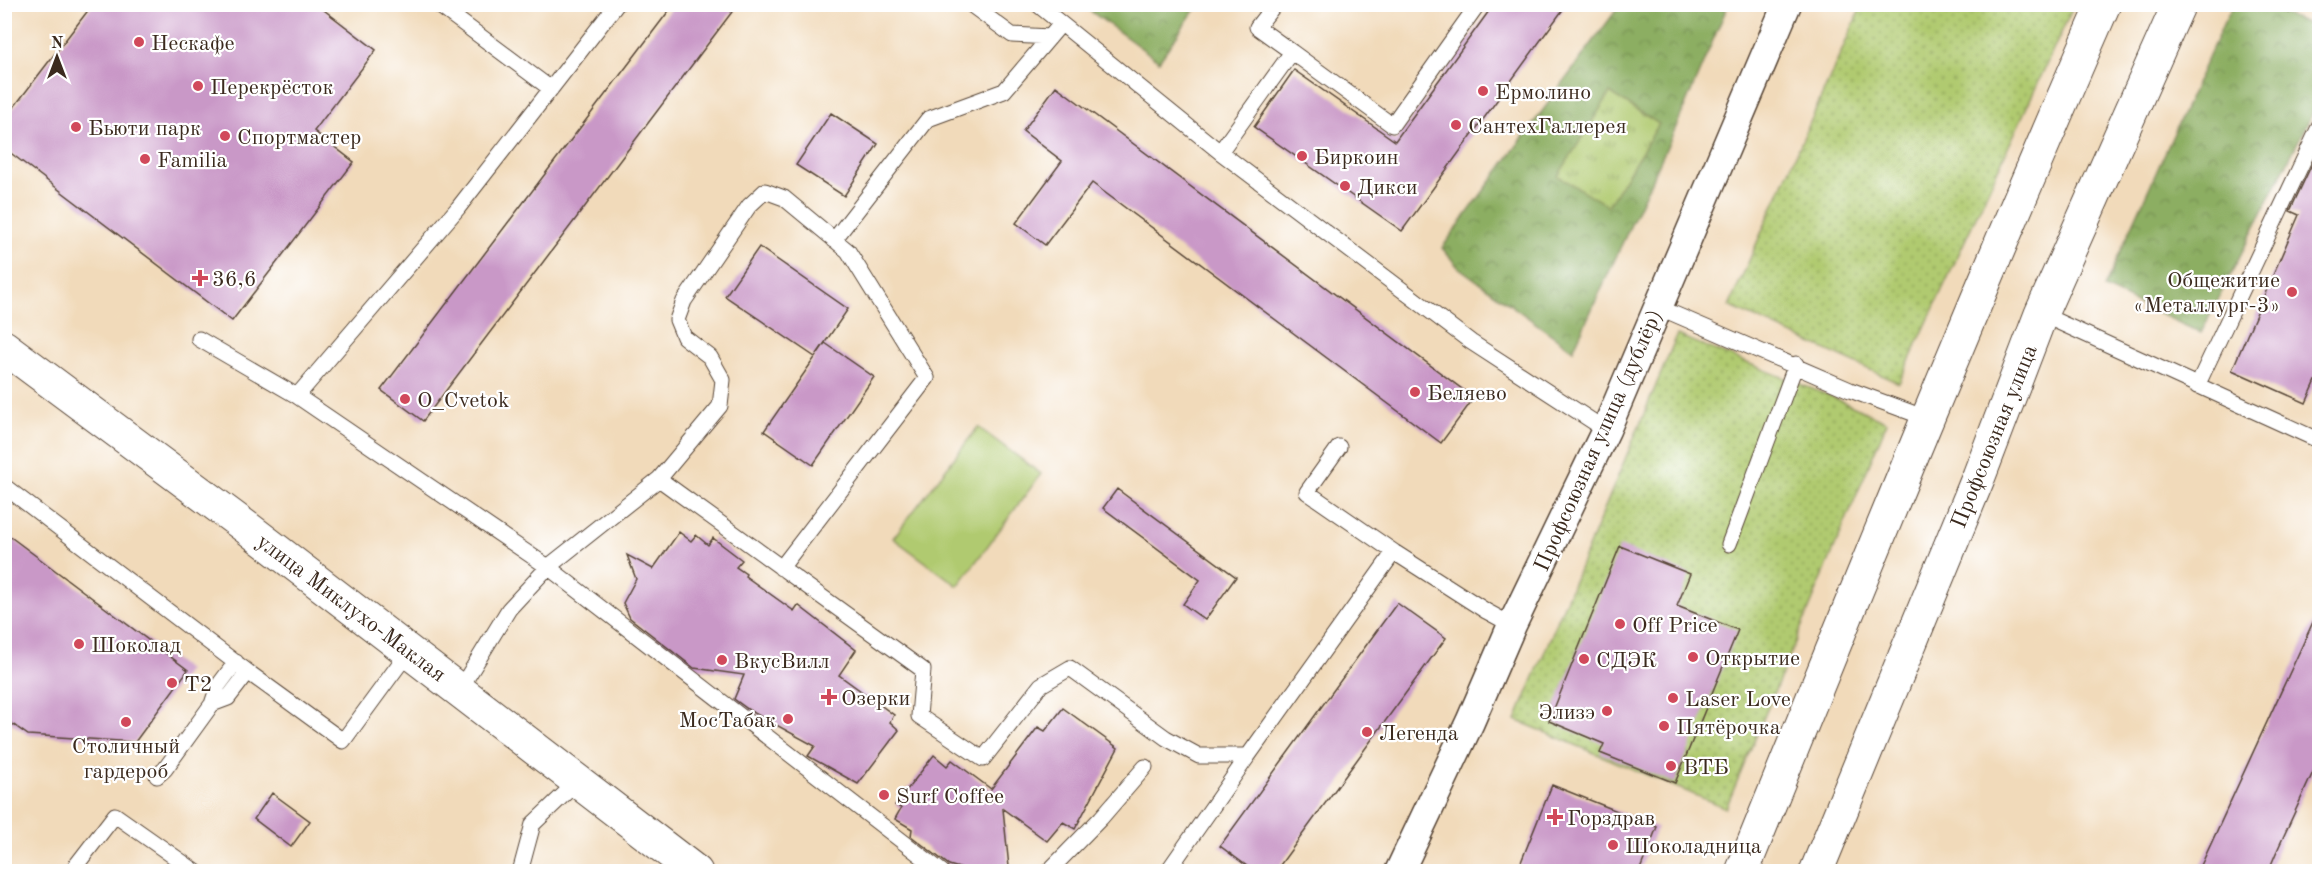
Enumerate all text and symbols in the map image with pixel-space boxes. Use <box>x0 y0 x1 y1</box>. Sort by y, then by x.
north arrow <box>27 27 87 87</box>
place label: Нескафе <box>151 33 235 55</box>
marker: Нескафе <box>132 35 146 49</box>
text: N <box>51 36 64 52</box>
place label: Перекрёсток <box>210 77 333 99</box>
marker: Перекрёсток <box>191 79 205 93</box>
place label: Ермолино <box>1495 82 1591 104</box>
marker: Ермолино <box>1476 84 1490 98</box>
place label: СантехГаллерея <box>1468 116 1627 138</box>
place label: Бьюти парк <box>88 118 201 140</box>
marker: СантехГаллерея <box>1449 118 1463 132</box>
marker: Бьюти парк <box>69 120 83 134</box>
place label: Спортмастер <box>237 127 362 149</box>
marker: Спортмастер <box>218 129 232 143</box>
place label: Биркоин <box>1314 147 1399 169</box>
marker: Биркоин <box>1295 149 1309 163</box>
place label: Familia <box>157 150 228 172</box>
marker: Familia <box>138 152 152 166</box>
place label: Дикси <box>1357 177 1418 199</box>
marker: Дикси <box>1338 179 1352 193</box>
place label: 36,6 <box>212 269 256 291</box>
place label: Общежитие «Металлург-3» <box>2133 270 2280 317</box>
marker: 36,6 <box>193 271 207 285</box>
marker: Общежитие «Металлург-3» <box>2285 285 2299 299</box>
street label: Профсоюзная улица (дублёр) <box>1531 307 1667 575</box>
street label: Профсоюзная улица <box>1948 342 2042 532</box>
place label: Беляево <box>1427 383 1507 405</box>
marker: Беляево <box>1408 385 1422 399</box>
place label: O_Cvetok <box>417 390 509 412</box>
marker: O_Cvetok <box>398 392 412 406</box>
street label: улица Миклухо-Маклая <box>252 531 449 687</box>
place label: Off Price <box>1632 615 1718 637</box>
marker: Off Price <box>1613 617 1627 631</box>
place label: Шоколад <box>91 635 181 657</box>
marker: Шоколад <box>72 637 86 651</box>
place label: Открытие <box>1705 648 1800 670</box>
place label: СДЭК <box>1596 650 1657 672</box>
marker: Открытие <box>1686 650 1700 664</box>
place label: ВкусВилл <box>734 651 830 673</box>
marker: СДЭК <box>1577 652 1591 666</box>
marker: ВкусВилл <box>715 653 729 667</box>
place label: T2 <box>184 674 212 696</box>
marker: T2 <box>165 676 179 690</box>
place label: Озерки <box>841 688 910 710</box>
place label: Laser Love <box>1685 689 1791 711</box>
marker: Озерки <box>822 690 836 704</box>
marker: Laser Love <box>1666 691 1680 705</box>
place label: Элизэ <box>1539 702 1595 724</box>
marker: Элизэ <box>1600 704 1614 718</box>
place label: МосТабак <box>679 710 776 732</box>
marker: МосТабак <box>781 712 795 726</box>
marker: Столичный гардероб <box>119 715 133 729</box>
place label: Пятёрочка <box>1676 717 1781 739</box>
marker: Пятёрочка <box>1657 719 1671 733</box>
place label: Легенда <box>1379 723 1459 745</box>
marker: Легенда <box>1360 725 1374 739</box>
place label: Столичный гардероб <box>72 736 180 783</box>
place label: ВТБ <box>1683 757 1729 779</box>
marker: ВТБ <box>1664 759 1678 773</box>
place label: Surf Coffee <box>896 786 1004 808</box>
marker: Surf Coffee <box>877 788 891 802</box>
place label: Горздрав <box>1567 808 1655 830</box>
marker: Горздрав <box>1548 810 1562 824</box>
place label: Шоколадница <box>1625 836 1762 858</box>
marker: Шоколадница <box>1606 838 1620 852</box>

